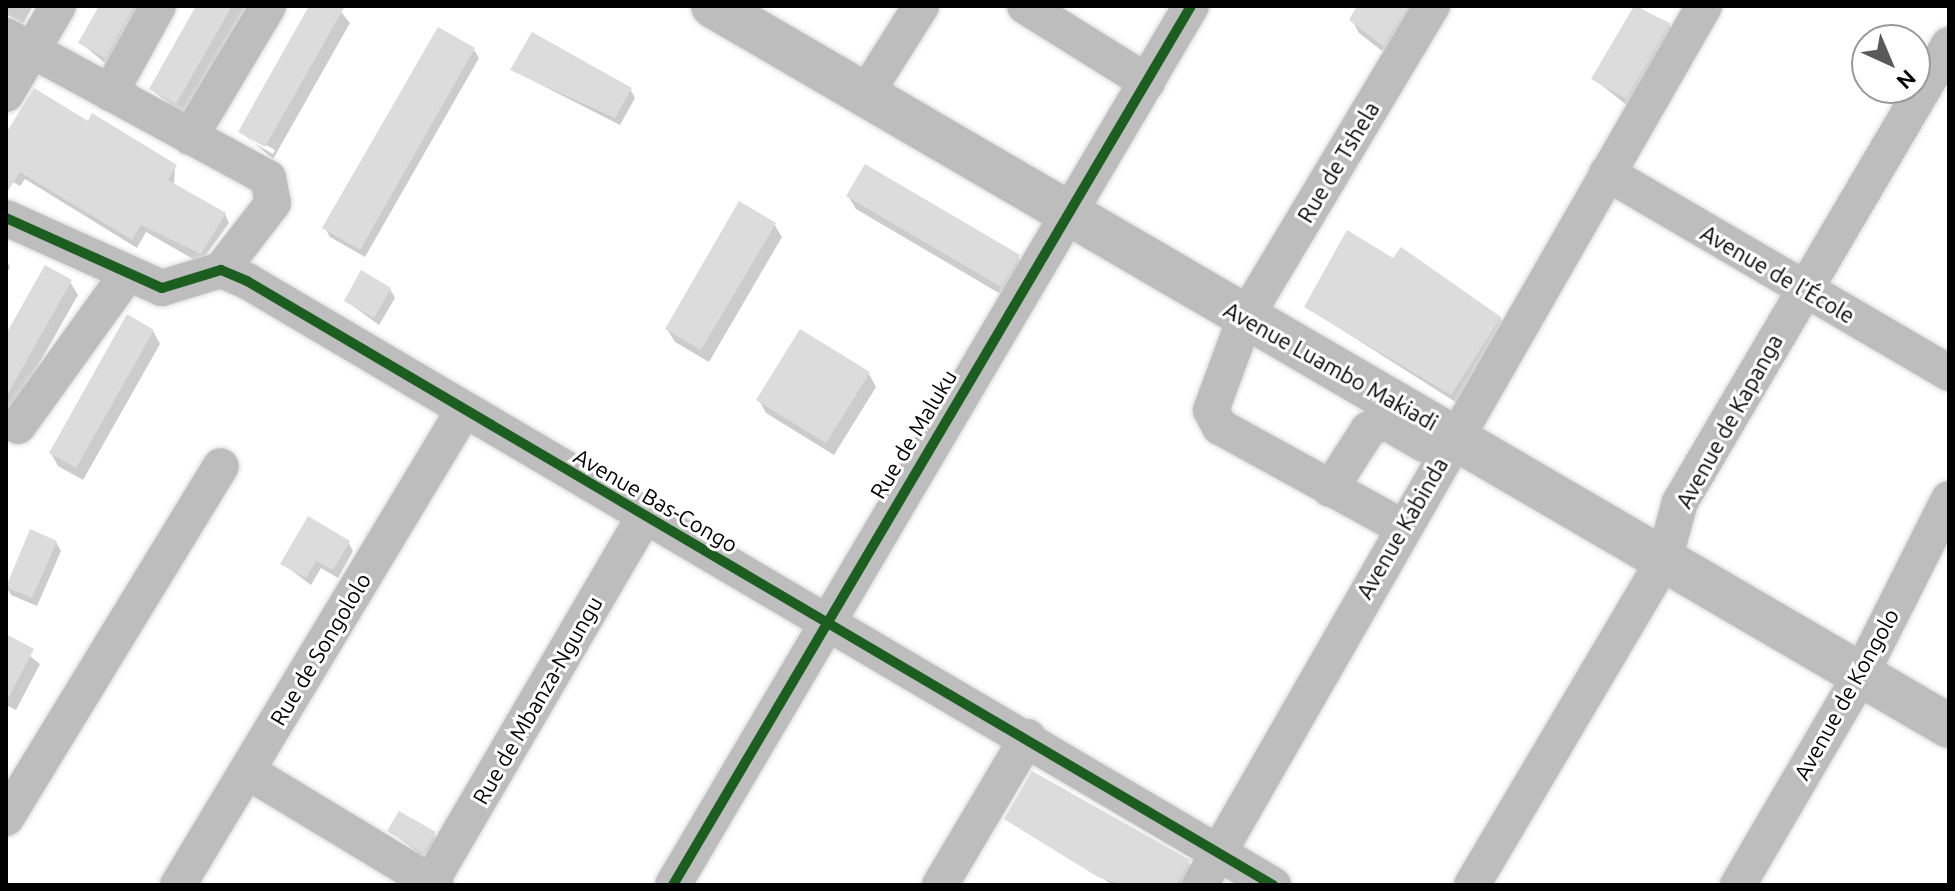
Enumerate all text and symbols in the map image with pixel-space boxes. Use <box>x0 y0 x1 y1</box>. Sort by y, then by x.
north arrow <box>1851 24 1931 104</box>
text: N <box>1892 65 1921 95</box>
street label: Rue de Tshela <box>1292 97 1384 227</box>
street label: Avenue de l’École <box>1696 219 1860 329</box>
street label: Avenue Luambo Makiadi <box>1219 296 1443 436</box>
street label: Avenue de Kapanga <box>1670 330 1788 512</box>
street label: Rue de Maluku <box>864 365 962 503</box>
street label: Avenue Bas-Congo <box>569 442 743 558</box>
street label: Avenue Kabinda <box>1351 453 1453 603</box>
street label: Rue de Songololo <box>264 568 376 730</box>
street label: Rue de Mbanza-Ngungu <box>467 591 607 809</box>
street label: Avenue de Kongolo <box>1788 604 1904 784</box>

